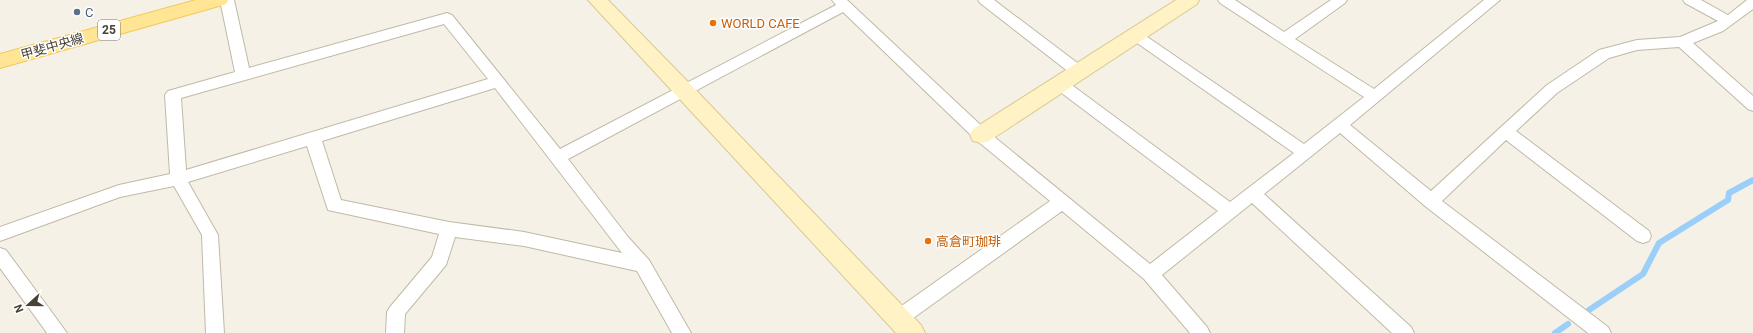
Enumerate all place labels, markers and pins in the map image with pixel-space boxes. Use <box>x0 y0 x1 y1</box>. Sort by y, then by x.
place label: C <box>85 5 93 20</box>
marker: C <box>72 7 82 17</box>
place label: WORLD CAFE <box>721 16 800 31</box>
marker: WORLD CAFE <box>708 18 718 28</box>
place label: 高倉町珈琲 <box>936 234 1001 249</box>
marker: 高倉町珈琲 <box>923 236 933 246</box>

